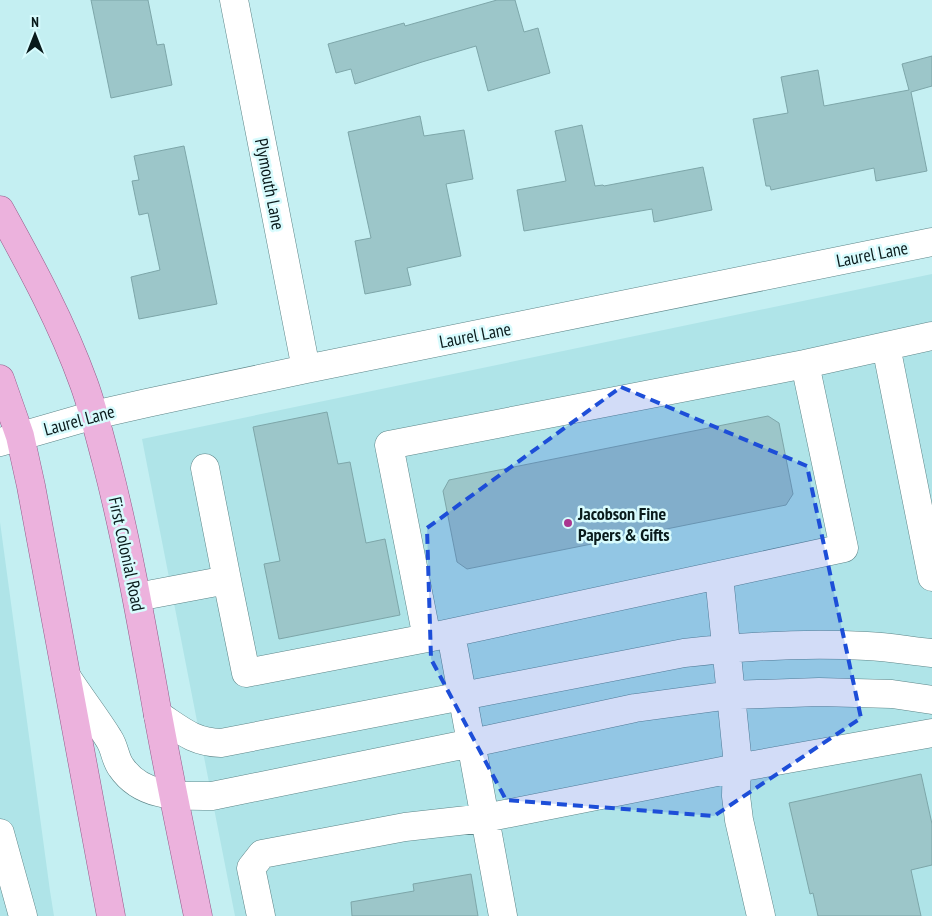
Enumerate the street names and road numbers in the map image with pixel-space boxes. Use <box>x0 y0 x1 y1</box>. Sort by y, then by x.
street label: Plymouth Lane <box>250 136 290 232</box>
street label: Laurel Lane <box>834 236 910 272</box>
street label: Laurel Lane <box>437 317 513 353</box>
street label: Laurel Lane <box>41 400 117 440</box>
street label: First Colonial Road <box>104 495 150 613</box>

